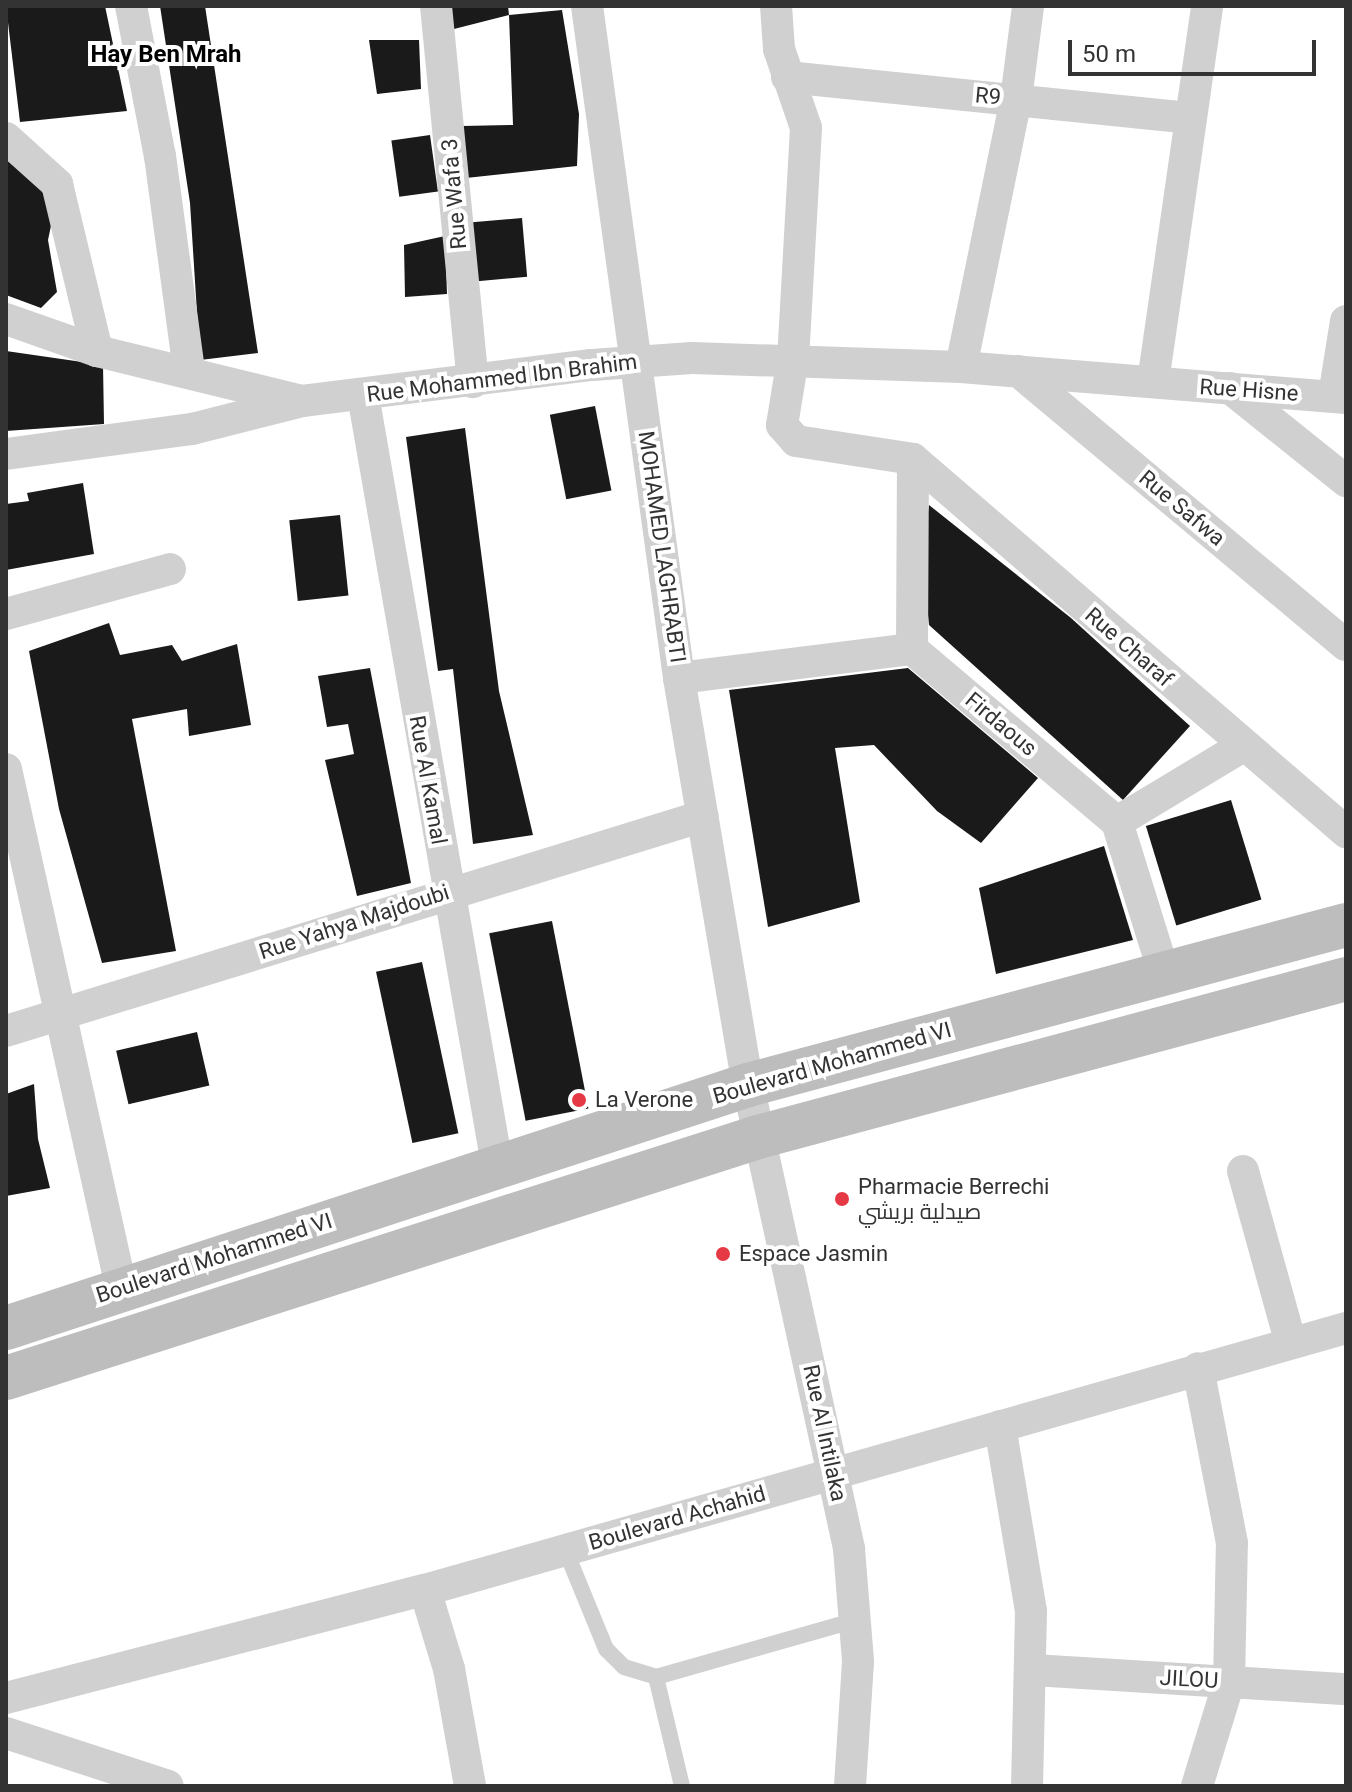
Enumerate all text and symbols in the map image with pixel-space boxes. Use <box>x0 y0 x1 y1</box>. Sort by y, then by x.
scale bar <box>1072 24 1320 74</box>
text: 50 m <box>1082 40 1136 68</box>
district label: Hay Ben Mrah <box>90 41 242 69</box>
street label: R9 <box>974 82 1002 110</box>
street label: Rue Wafa 3 <box>436 137 472 251</box>
street label: Rue Mohammed Ibn Brahim <box>365 348 639 408</box>
street label: Rue Hisne <box>1199 373 1299 407</box>
street label: MOHAMED LAGHRABTI <box>633 430 691 664</box>
street label: Rue Safwa <box>1134 464 1230 552</box>
street label: Rue Charaf <box>1080 602 1178 692</box>
street label: Firdaous <box>960 687 1042 761</box>
street label: Rue Al Kamal <box>404 714 452 846</box>
street label: Rue Yahya Majdoubi <box>256 879 452 965</box>
street label: Boulevard Mohammed VI <box>710 1016 954 1110</box>
place label: La Verone <box>595 1087 693 1113</box>
marker: La Verone <box>570 1091 588 1109</box>
place label: Pharmacie Berrechi صيدلية بريشي <box>858 1173 1049 1224</box>
marker: Pharmacie Berrechi صيدلية بريشي <box>833 1190 851 1208</box>
street label: Boulevard Mohammed VI <box>93 1207 335 1309</box>
place label: Espace Jasmin <box>739 1241 888 1267</box>
marker: Espace Jasmin <box>714 1245 732 1263</box>
street label: Rue Al Intilaka <box>798 1362 852 1504</box>
street label: Boulevard Achahid <box>586 1480 768 1556</box>
street label: JILOU <box>1159 1664 1219 1694</box>

